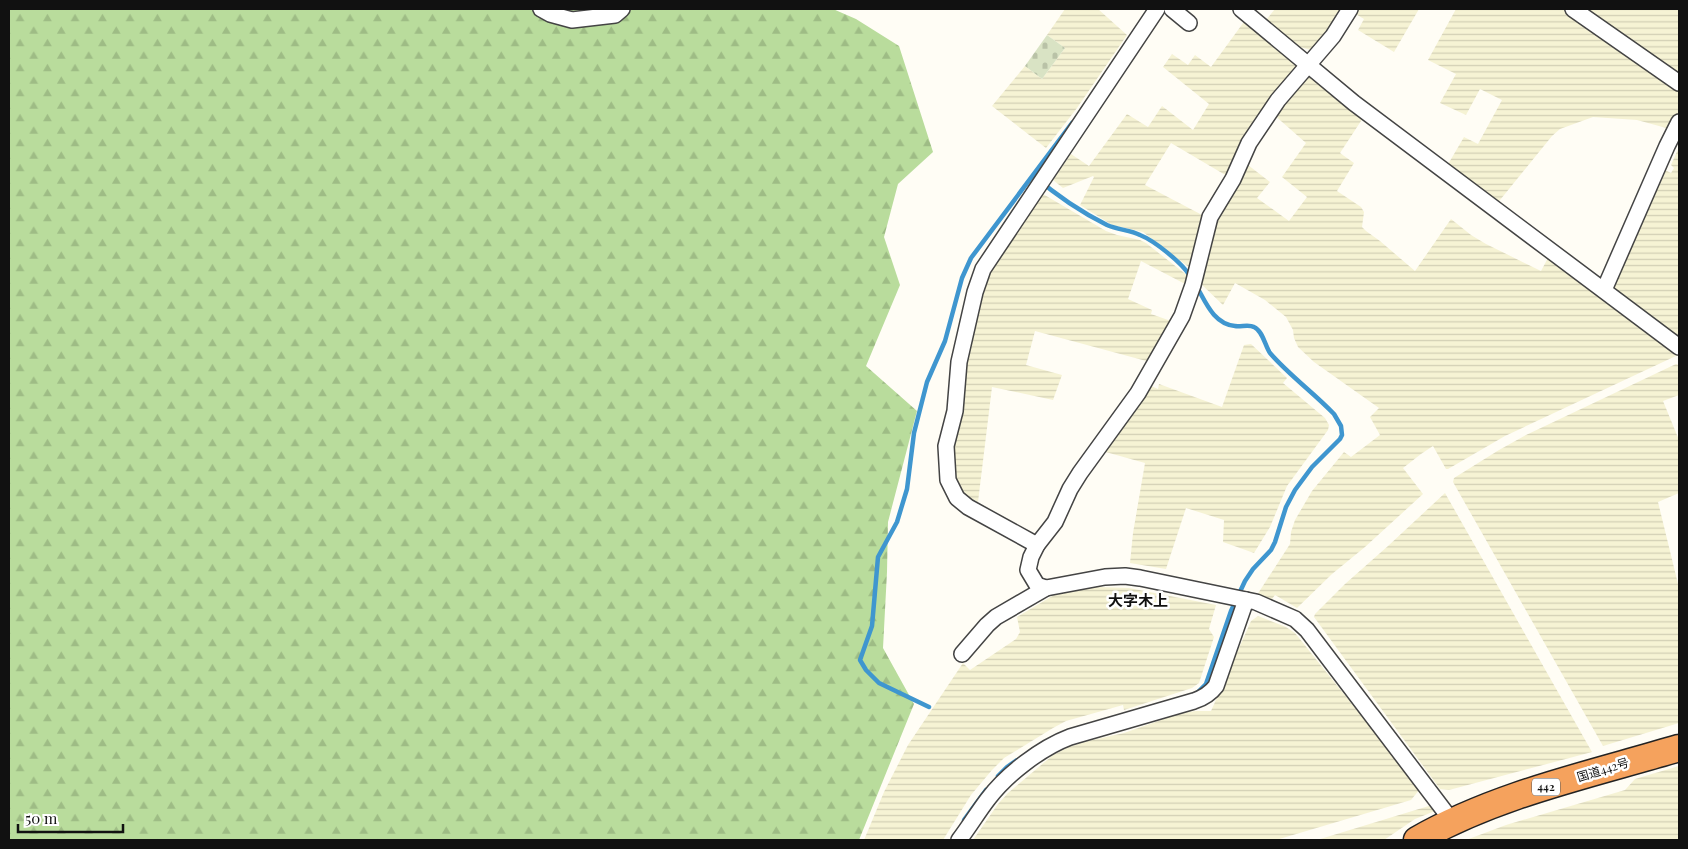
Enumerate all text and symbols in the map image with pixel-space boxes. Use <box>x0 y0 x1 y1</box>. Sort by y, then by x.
district label: 大字木上 <box>1108 590 1168 610</box>
street label: 国道442号 <box>1575 754 1631 785</box>
road number: 442 <box>1532 779 1560 796</box>
scale bar <box>18 802 122 834</box>
text: 50 m <box>25 808 58 828</box>

